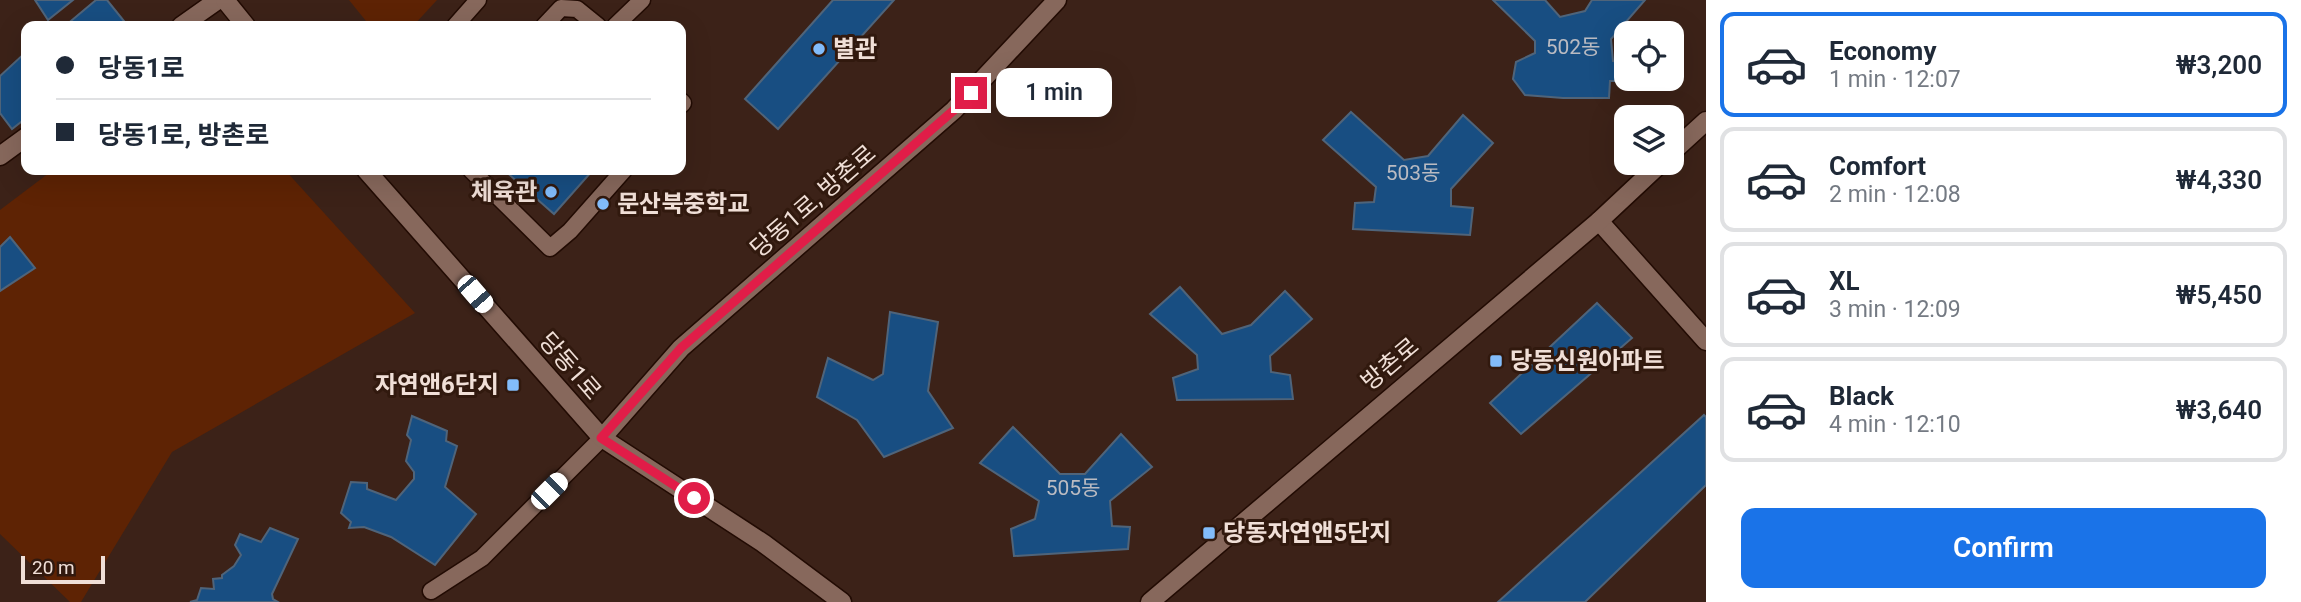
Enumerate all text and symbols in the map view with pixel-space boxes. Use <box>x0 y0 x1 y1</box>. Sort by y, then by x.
map controls <box>1614 21 1684 175</box>
button: locate <box>1614 21 1684 91</box>
icon: car <box>1745 33 1808 96</box>
place label: 별관 <box>833 35 877 63</box>
house number: 502동 <box>1546 35 1600 59</box>
text: Economy <box>1829 36 1936 66</box>
marker: 별관 <box>811 41 827 57</box>
text: ₩3,200 <box>2176 50 2262 80</box>
text: 당동1로 <box>98 53 185 83</box>
text: 1 min · 12:07 <box>1829 66 1961 93</box>
callout: 1 min <box>996 68 1111 118</box>
route end <box>955 77 987 109</box>
text: 1 min <box>1025 79 1083 106</box>
button: layers <box>1614 105 1684 175</box>
text: 당동1로, 방촌로 <box>98 120 269 150</box>
street label: 당동1로, 방촌로 <box>745 139 881 263</box>
icon: car <box>1745 148 1808 211</box>
text: Comfort <box>1829 151 1926 181</box>
house number: 503동 <box>1386 161 1440 185</box>
text: ₩4,330 <box>2176 165 2262 195</box>
place label: 체육관 <box>471 178 537 206</box>
text: 2 min · 12:08 <box>1829 181 1961 208</box>
marker: 체육관 <box>543 184 559 200</box>
place label: 문산북중학교 <box>617 190 749 218</box>
marker: 문산북중학교 <box>595 196 611 212</box>
icon: car <box>1745 263 1808 326</box>
text: XL <box>1829 266 1860 296</box>
car <box>454 271 497 317</box>
text: ₩5,450 <box>2176 280 2262 310</box>
text: 3 min · 12:09 <box>1829 296 1961 323</box>
street label: 당동1로 <box>533 327 607 405</box>
street label: 방촌로 <box>1356 332 1424 396</box>
place label: 당동신원아파트 <box>1510 347 1665 375</box>
marker: 당동신원아파트 <box>1488 353 1504 369</box>
place label: 자연앤6단지 <box>375 371 499 399</box>
marker: 자연앤6단지 <box>505 377 521 393</box>
icon: car <box>1745 378 1808 441</box>
text: Black <box>1829 381 1894 411</box>
text: ₩3,640 <box>2176 395 2262 425</box>
text: 4 min · 12:10 <box>1829 411 1961 438</box>
car <box>527 469 572 513</box>
house number: 505동 <box>1046 476 1100 500</box>
route start <box>678 482 710 514</box>
button: Confirm <box>1741 508 2266 588</box>
place label: 당동자연앤5단지 <box>1223 519 1391 547</box>
marker: 당동자연앤5단지 <box>1201 525 1217 541</box>
scale bar <box>21 553 105 585</box>
text: 20 m <box>32 556 75 579</box>

